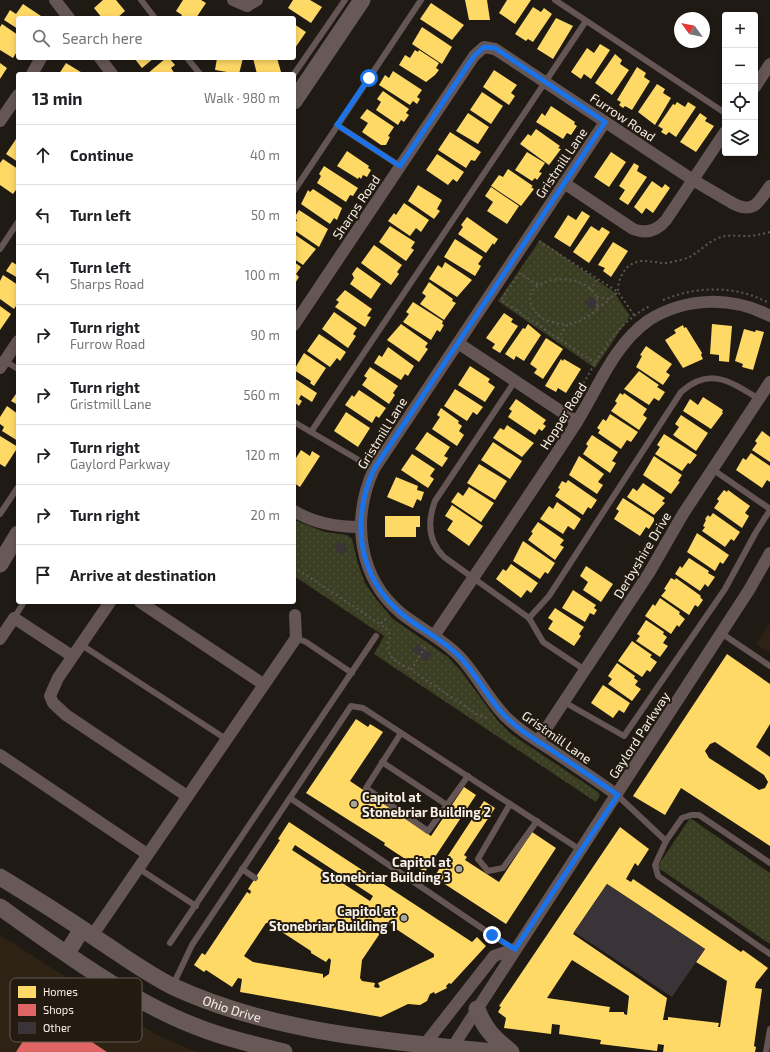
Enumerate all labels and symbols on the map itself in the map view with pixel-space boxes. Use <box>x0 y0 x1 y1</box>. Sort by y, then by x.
north arrow <box>674 12 710 48</box>
route start <box>360 69 378 87</box>
street label: Furrow Road <box>587 89 659 145</box>
street label: Gristmill Lane <box>532 125 590 201</box>
street label: Sharps Road <box>329 172 383 242</box>
street label: Hopper Road <box>536 380 590 452</box>
street label: Gristmill Lane <box>354 394 410 472</box>
street label: Derbyshire Drive <box>610 509 674 601</box>
street label: Gaylord Parkway <box>605 689 673 781</box>
street label: Gristmill Lane <box>519 707 595 767</box>
place label: Capitol at Stonebriar Building 2 <box>362 789 491 820</box>
marker: Capitol at Stonebriar Building 2 <box>349 799 359 809</box>
place label: Capitol at Stonebriar Building 3 <box>322 854 452 885</box>
marker: Capitol at Stonebriar Building 3 <box>454 864 464 874</box>
place label: Capitol at Stonebriar Building 1 <box>269 903 397 934</box>
marker: Capitol at Stonebriar Building 1 <box>399 913 409 923</box>
route end <box>483 926 501 944</box>
legend <box>10 978 142 1042</box>
text: Homes <box>43 985 78 998</box>
street label: Ohio Drive <box>200 992 263 1025</box>
text: Shops <box>43 1003 74 1016</box>
text: Other <box>43 1021 72 1034</box>

